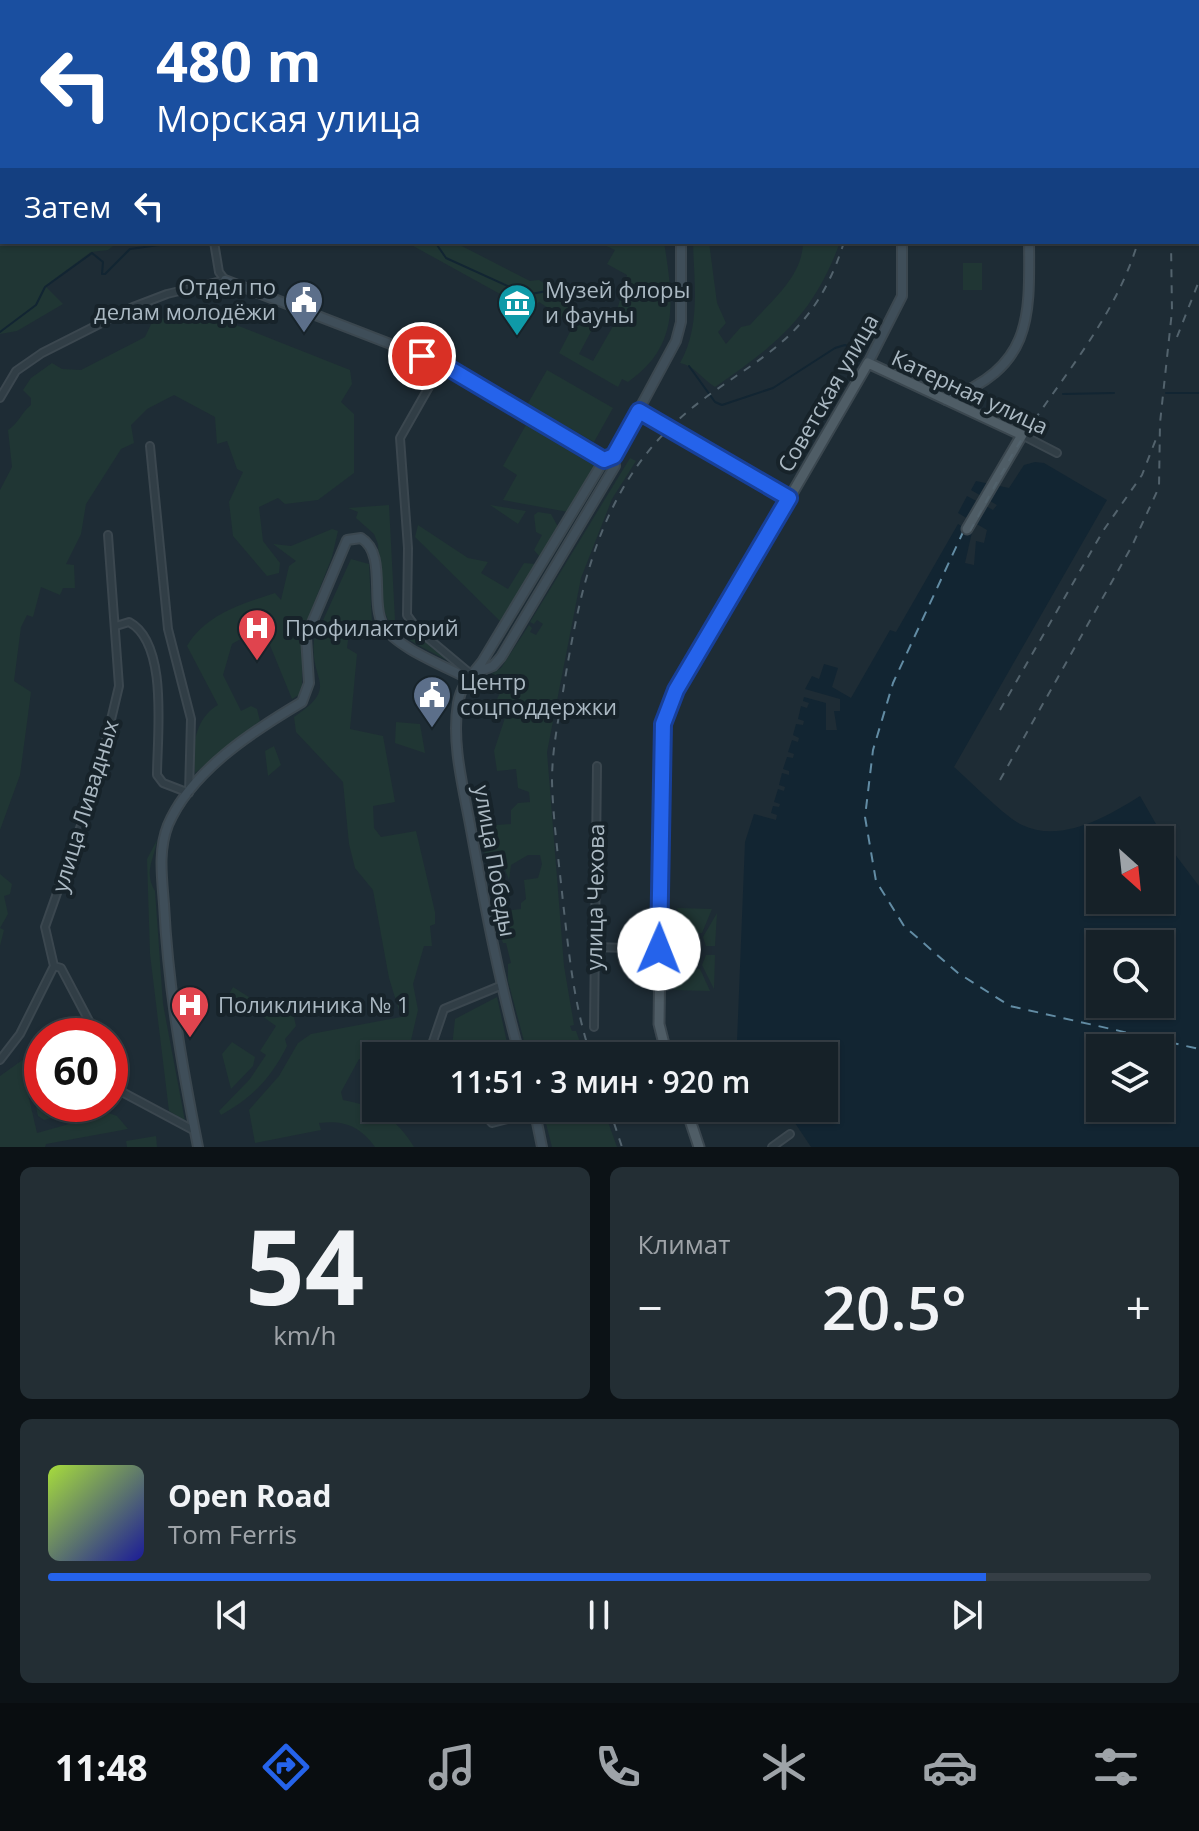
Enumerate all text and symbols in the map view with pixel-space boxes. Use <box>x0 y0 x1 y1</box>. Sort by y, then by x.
text: 480 m <box>156 22 322 98</box>
icon: left <box>24 32 128 136</box>
text: Морская улица <box>156 94 421 143</box>
icon: left <box>127 184 171 228</box>
text: Затем <box>24 186 111 227</box>
place label: Отдел по делам молодёжи <box>94 271 276 326</box>
place label: Музей флоры и фауны <box>545 274 690 329</box>
public building icon: Отдел по делам молодёжи <box>283 279 325 334</box>
museum icon: Музей флоры и фауны <box>496 282 538 337</box>
street label: Советская улица <box>770 308 885 477</box>
pin <box>388 322 456 390</box>
icon: arrive <box>400 334 444 378</box>
street label: Катерная улица <box>887 342 1054 440</box>
hospital icon: Профилакторий <box>236 607 278 662</box>
place label: Профилакторий <box>285 612 459 642</box>
place label: Центр соцподдержки <box>460 666 617 721</box>
public building icon: Центр соцподдержки <box>411 674 453 729</box>
street label: улица Ливадных <box>44 715 125 895</box>
street label: улица Победы <box>468 783 524 939</box>
street label: улица Чехова <box>578 823 610 970</box>
north arrow <box>1086 826 1174 914</box>
map controls <box>1086 826 1174 1122</box>
position arrow <box>617 907 701 991</box>
button: search <box>1086 930 1174 1018</box>
hospital icon: Поликлиника № 1 <box>169 984 211 1039</box>
place label: Поликлиника № 1 <box>218 989 410 1019</box>
speed limit sign: 60 <box>24 1018 128 1122</box>
button: layers <box>1086 1034 1174 1122</box>
text: 11:51 · 3 мин · 920 m <box>450 1061 750 1102</box>
text: 54 <box>245 1194 364 1335</box>
text: Климат <box>638 1226 731 1262</box>
text: 20.5° <box>822 1266 967 1348</box>
text: − <box>638 1277 663 1337</box>
text: + <box>1126 1277 1151 1337</box>
text: km/h <box>273 1317 336 1353</box>
text: Open Road <box>168 1475 332 1516</box>
text: Tom Ferris <box>168 1516 297 1552</box>
icon: previous <box>210 1593 254 1637</box>
icon: pause <box>577 1593 621 1637</box>
icon: next <box>945 1593 989 1637</box>
icon: directions <box>258 1739 314 1795</box>
icon: music <box>424 1739 480 1795</box>
icon: phone <box>590 1739 646 1795</box>
icon: climate <box>756 1739 812 1795</box>
icon: car <box>922 1739 978 1795</box>
icon: filters <box>1088 1739 1144 1795</box>
text: 11:48 <box>55 1743 148 1792</box>

